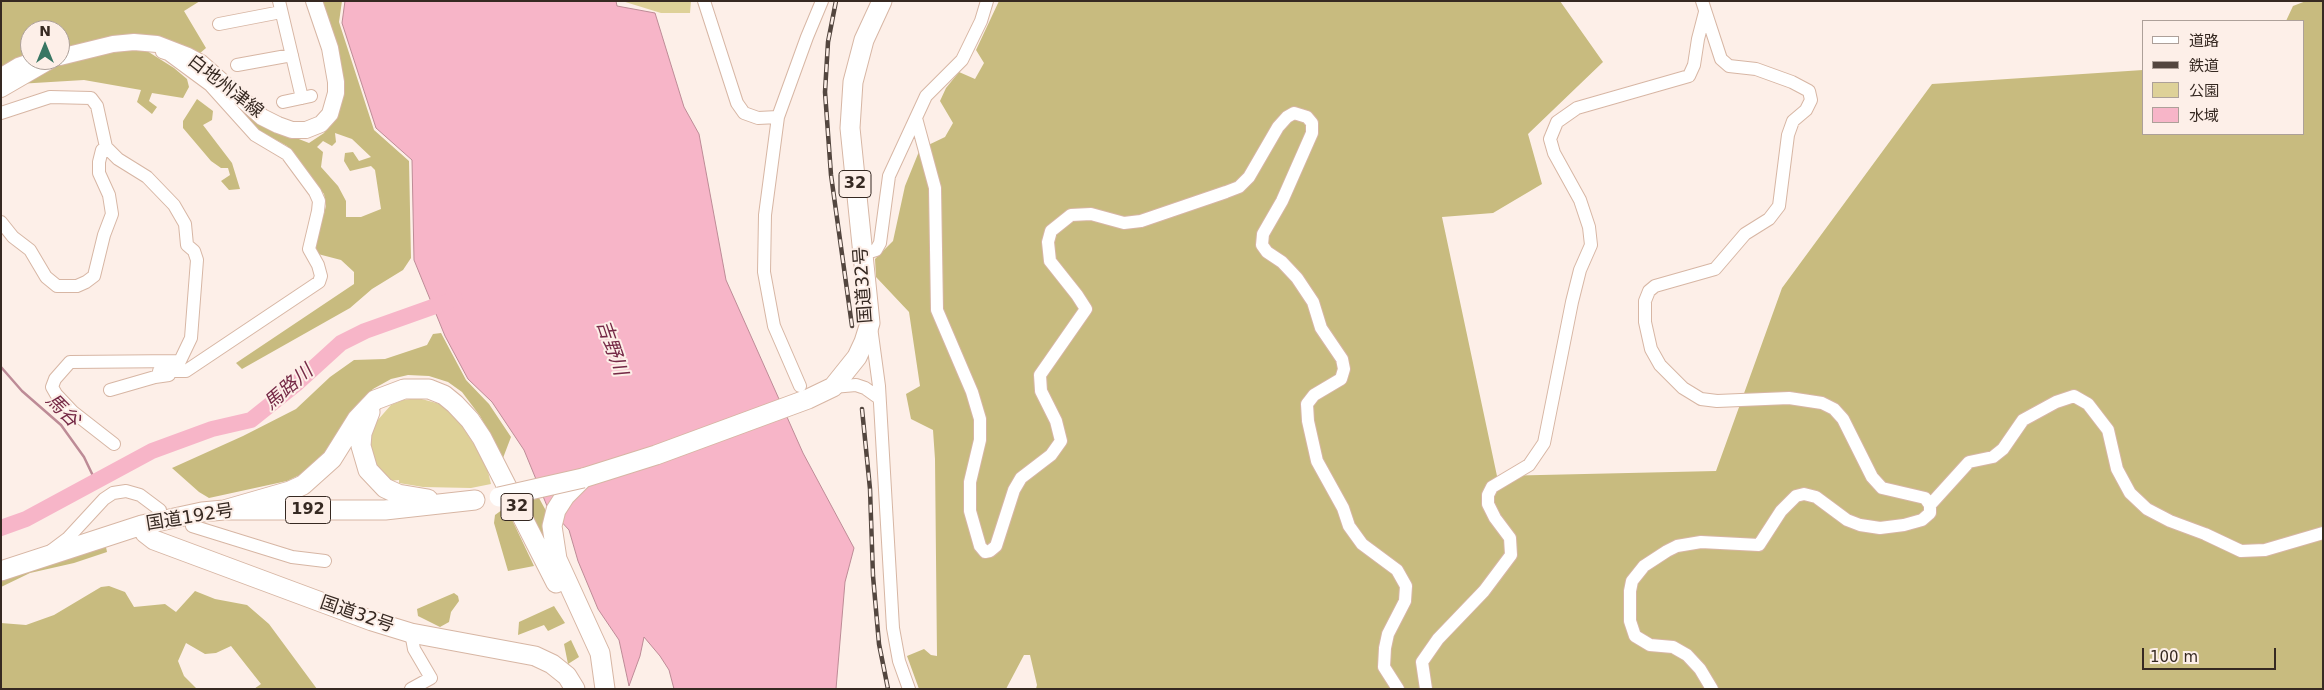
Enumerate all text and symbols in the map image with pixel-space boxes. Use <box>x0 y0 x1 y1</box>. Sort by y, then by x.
north arrow <box>20 20 70 70</box>
legend <box>2142 20 2304 135</box>
text: N <box>39 23 51 39</box>
text: 道路 <box>2189 32 2219 50</box>
street label: 白地州津線 <box>183 51 267 123</box>
text: 鉄道 <box>2189 57 2219 75</box>
text: 公園 <box>2189 82 2219 100</box>
text: 水域 <box>2189 107 2219 125</box>
road number: 32 <box>839 170 871 198</box>
street label: 国道32号 <box>851 246 877 324</box>
water label: 吉野川 <box>591 317 631 379</box>
water label: 馬路川 <box>260 361 318 415</box>
water label: 馬谷 <box>41 390 83 432</box>
road number: 32 <box>501 494 533 520</box>
road number: 192 <box>286 496 330 524</box>
street label: 国道192号 <box>145 500 235 536</box>
street label: 国道32号 <box>317 592 397 638</box>
scale bar <box>2144 638 2278 670</box>
text: 100 m <box>2150 648 2198 666</box>

